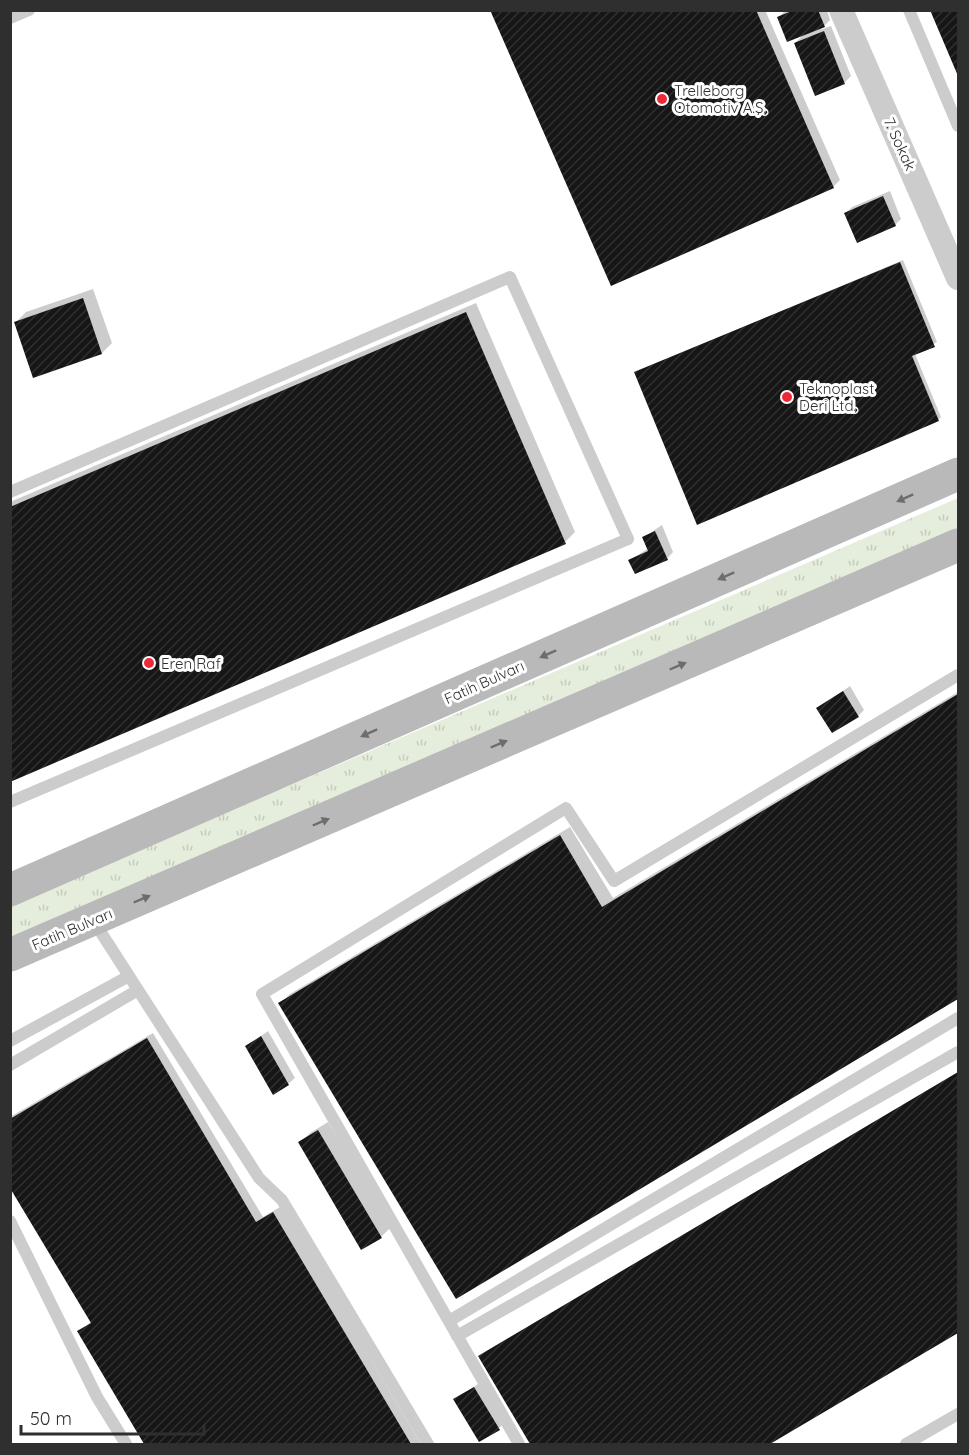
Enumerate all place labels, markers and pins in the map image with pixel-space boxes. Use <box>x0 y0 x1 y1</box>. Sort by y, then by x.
place label: Trelleborg Otomotiv A.Ş. <box>674 81 766 117</box>
marker: Trelleborg Otomotiv A.Ş. <box>655 92 669 106</box>
place label: Teknoplast Deri Ltd. <box>799 379 874 415</box>
marker: Teknoplast Deri Ltd. <box>780 390 794 404</box>
place label: Eren Raf <box>161 654 221 673</box>
marker: Eren Raf <box>142 656 156 670</box>

